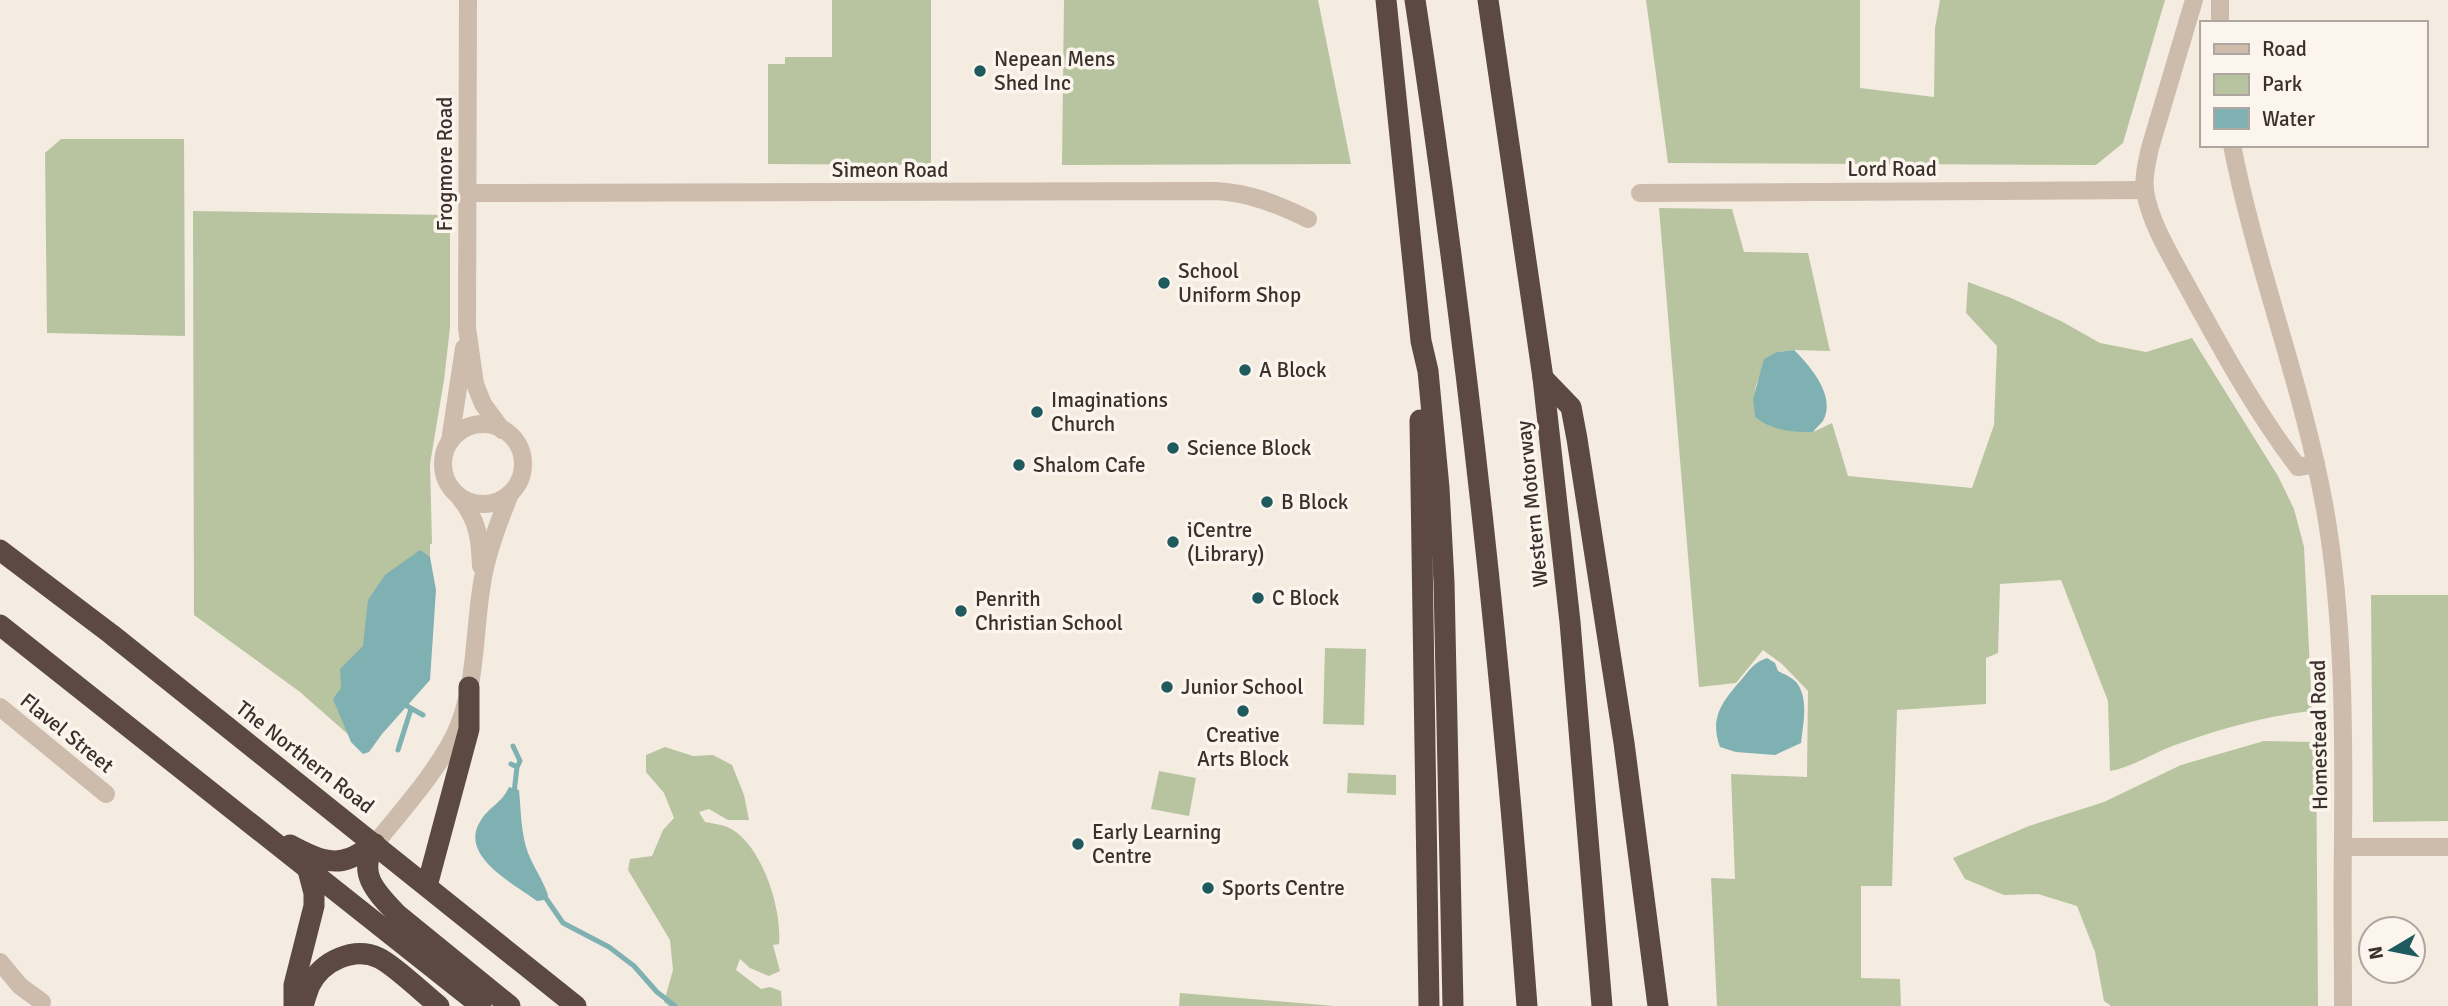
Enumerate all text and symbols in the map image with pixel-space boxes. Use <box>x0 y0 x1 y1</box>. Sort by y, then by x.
legend <box>2200 21 2427 147</box>
text: Road <box>2262 36 2307 62</box>
place label: Nepean Mens Shed Inc <box>994 46 1115 96</box>
marker: Nepean Mens Shed Inc <box>972 63 988 79</box>
text: Park <box>2262 71 2303 97</box>
street label: Frogmore Road <box>432 97 458 231</box>
text: Water <box>2262 106 2315 132</box>
street label: Lord Road <box>1847 156 1937 182</box>
street label: Simeon Road <box>832 157 948 183</box>
place label: School Uniform Shop <box>1178 258 1301 308</box>
marker: School Uniform Shop <box>1156 275 1172 291</box>
place label: A Block <box>1259 357 1327 383</box>
marker: A Block <box>1237 362 1253 378</box>
place label: Imaginations Church <box>1051 387 1168 437</box>
marker: Imaginations Church <box>1029 404 1045 420</box>
street label: Western Motorway <box>1510 419 1554 589</box>
place label: Science Block <box>1187 435 1312 461</box>
marker: Science Block <box>1165 440 1181 456</box>
place label: Shalom Cafe <box>1033 452 1146 478</box>
marker: Shalom Cafe <box>1011 457 1027 473</box>
place label: B Block <box>1281 489 1349 515</box>
marker: B Block <box>1259 494 1275 510</box>
place label: iCentre (Library) <box>1187 517 1265 567</box>
marker: iCentre (Library) <box>1165 534 1181 550</box>
place label: C Block <box>1272 585 1340 611</box>
place label: Penrith Christian School <box>975 586 1123 636</box>
marker: C Block <box>1250 590 1266 606</box>
marker: Penrith Christian School <box>953 603 969 619</box>
street label: Homestead Road <box>2305 660 2333 810</box>
place label: Junior School <box>1181 674 1303 700</box>
marker: Junior School <box>1159 679 1175 695</box>
street label: Flavel Street <box>15 687 119 779</box>
street label: The Northern Road <box>231 695 379 819</box>
marker: Creative Arts Block <box>1235 703 1251 719</box>
place label: Creative Arts Block <box>1197 722 1290 772</box>
place label: Early Learning Centre <box>1092 819 1221 869</box>
marker: Early Learning Centre <box>1070 836 1086 852</box>
place label: Sports Centre <box>1222 875 1345 901</box>
marker: Sports Centre <box>1200 880 1216 896</box>
north arrow <box>2357 915 2427 985</box>
text: N <box>2363 944 2389 961</box>

